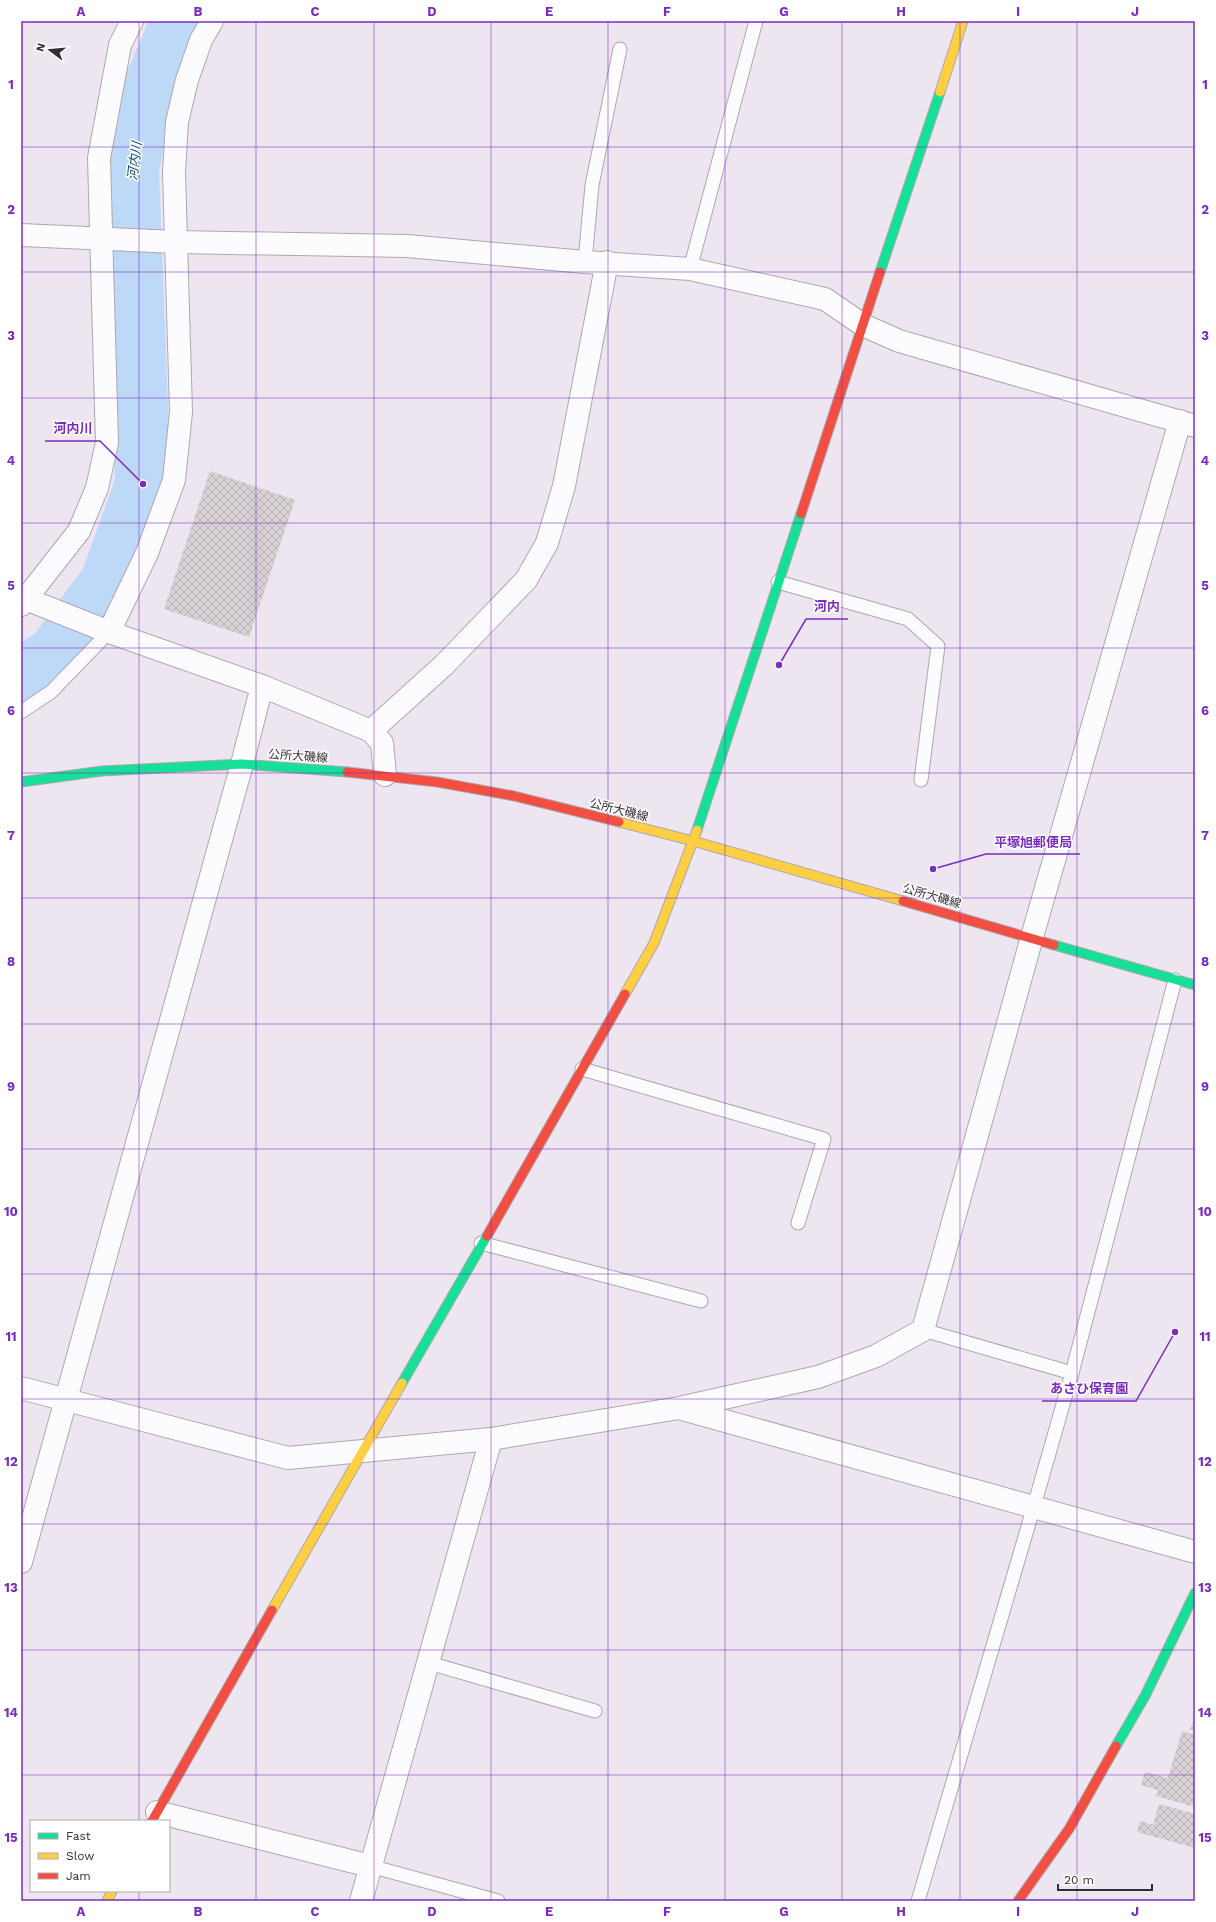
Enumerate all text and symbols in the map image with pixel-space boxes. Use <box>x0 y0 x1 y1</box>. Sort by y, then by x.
text: A <box>77 4 86 19</box>
text: B <box>194 4 203 19</box>
text: C <box>311 4 320 19</box>
text: D <box>427 4 437 19</box>
text: E <box>545 4 553 19</box>
text: F <box>663 4 671 19</box>
text: G <box>779 4 789 19</box>
text: H <box>896 4 906 19</box>
text: I <box>1016 4 1020 19</box>
text: J <box>1131 4 1139 19</box>
north arrow <box>30 30 70 70</box>
text: N <box>33 42 48 53</box>
text: 1 <box>8 77 14 92</box>
text: 1 <box>1202 77 1208 92</box>
water label: 河内川 <box>125 139 145 181</box>
text: 2 <box>7 202 15 217</box>
text: 2 <box>1201 202 1209 217</box>
text: 3 <box>7 328 15 343</box>
text: 3 <box>1201 328 1209 343</box>
callout: 河内川 <box>45 416 100 441</box>
text: 河内川 <box>53 421 93 436</box>
text: 4 <box>7 453 16 468</box>
text: 4 <box>1201 453 1210 468</box>
text: 5 <box>7 578 15 593</box>
text: 5 <box>1201 578 1209 593</box>
callout: 河内 <box>806 594 848 619</box>
text: 河内 <box>814 599 840 614</box>
text: 6 <box>7 703 15 718</box>
text: 6 <box>1201 703 1209 718</box>
street label: 公所大磯線 <box>268 747 328 765</box>
street label: 公所大磯線 <box>588 796 650 824</box>
text: 7 <box>7 828 15 843</box>
text: 7 <box>1201 828 1209 843</box>
callout: 平塚旭郵便局 <box>986 829 1080 854</box>
text: 平塚旭郵便局 <box>994 835 1072 850</box>
street label: 公所大磯線 <box>901 881 963 911</box>
text: 8 <box>7 954 15 969</box>
text: 8 <box>1201 954 1209 969</box>
text: 9 <box>7 1079 15 1094</box>
text: 9 <box>1201 1079 1209 1094</box>
text: 10 <box>4 1204 18 1219</box>
text: 10 <box>1198 1204 1212 1219</box>
text: 11 <box>5 1329 17 1344</box>
text: 11 <box>1199 1329 1211 1344</box>
callout: あさひ保育園 <box>1042 1376 1136 1401</box>
text: あさひ保育園 <box>1050 1381 1128 1396</box>
text: 12 <box>4 1454 18 1469</box>
text: 12 <box>1198 1454 1212 1469</box>
text: 13 <box>4 1580 18 1595</box>
text: 13 <box>1198 1580 1212 1595</box>
text: 14 <box>4 1705 19 1720</box>
text: 14 <box>1198 1705 1213 1720</box>
legend <box>30 1820 170 1892</box>
text: Fast <box>66 1829 91 1843</box>
text: 15 <box>4 1830 18 1845</box>
text: 15 <box>1198 1830 1212 1845</box>
text: Slow <box>66 1849 94 1863</box>
scale bar <box>1058 1866 1152 1892</box>
text: Jam <box>66 1869 91 1883</box>
text: 20 m <box>1064 1873 1094 1887</box>
text: A <box>77 1904 86 1919</box>
text: B <box>194 1904 203 1919</box>
text: C <box>311 1904 320 1919</box>
text: D <box>427 1904 437 1919</box>
text: E <box>545 1904 553 1919</box>
text: F <box>663 1904 671 1919</box>
text: G <box>779 1904 789 1919</box>
text: H <box>896 1904 906 1919</box>
text: I <box>1016 1904 1020 1919</box>
text: J <box>1131 1904 1139 1919</box>

